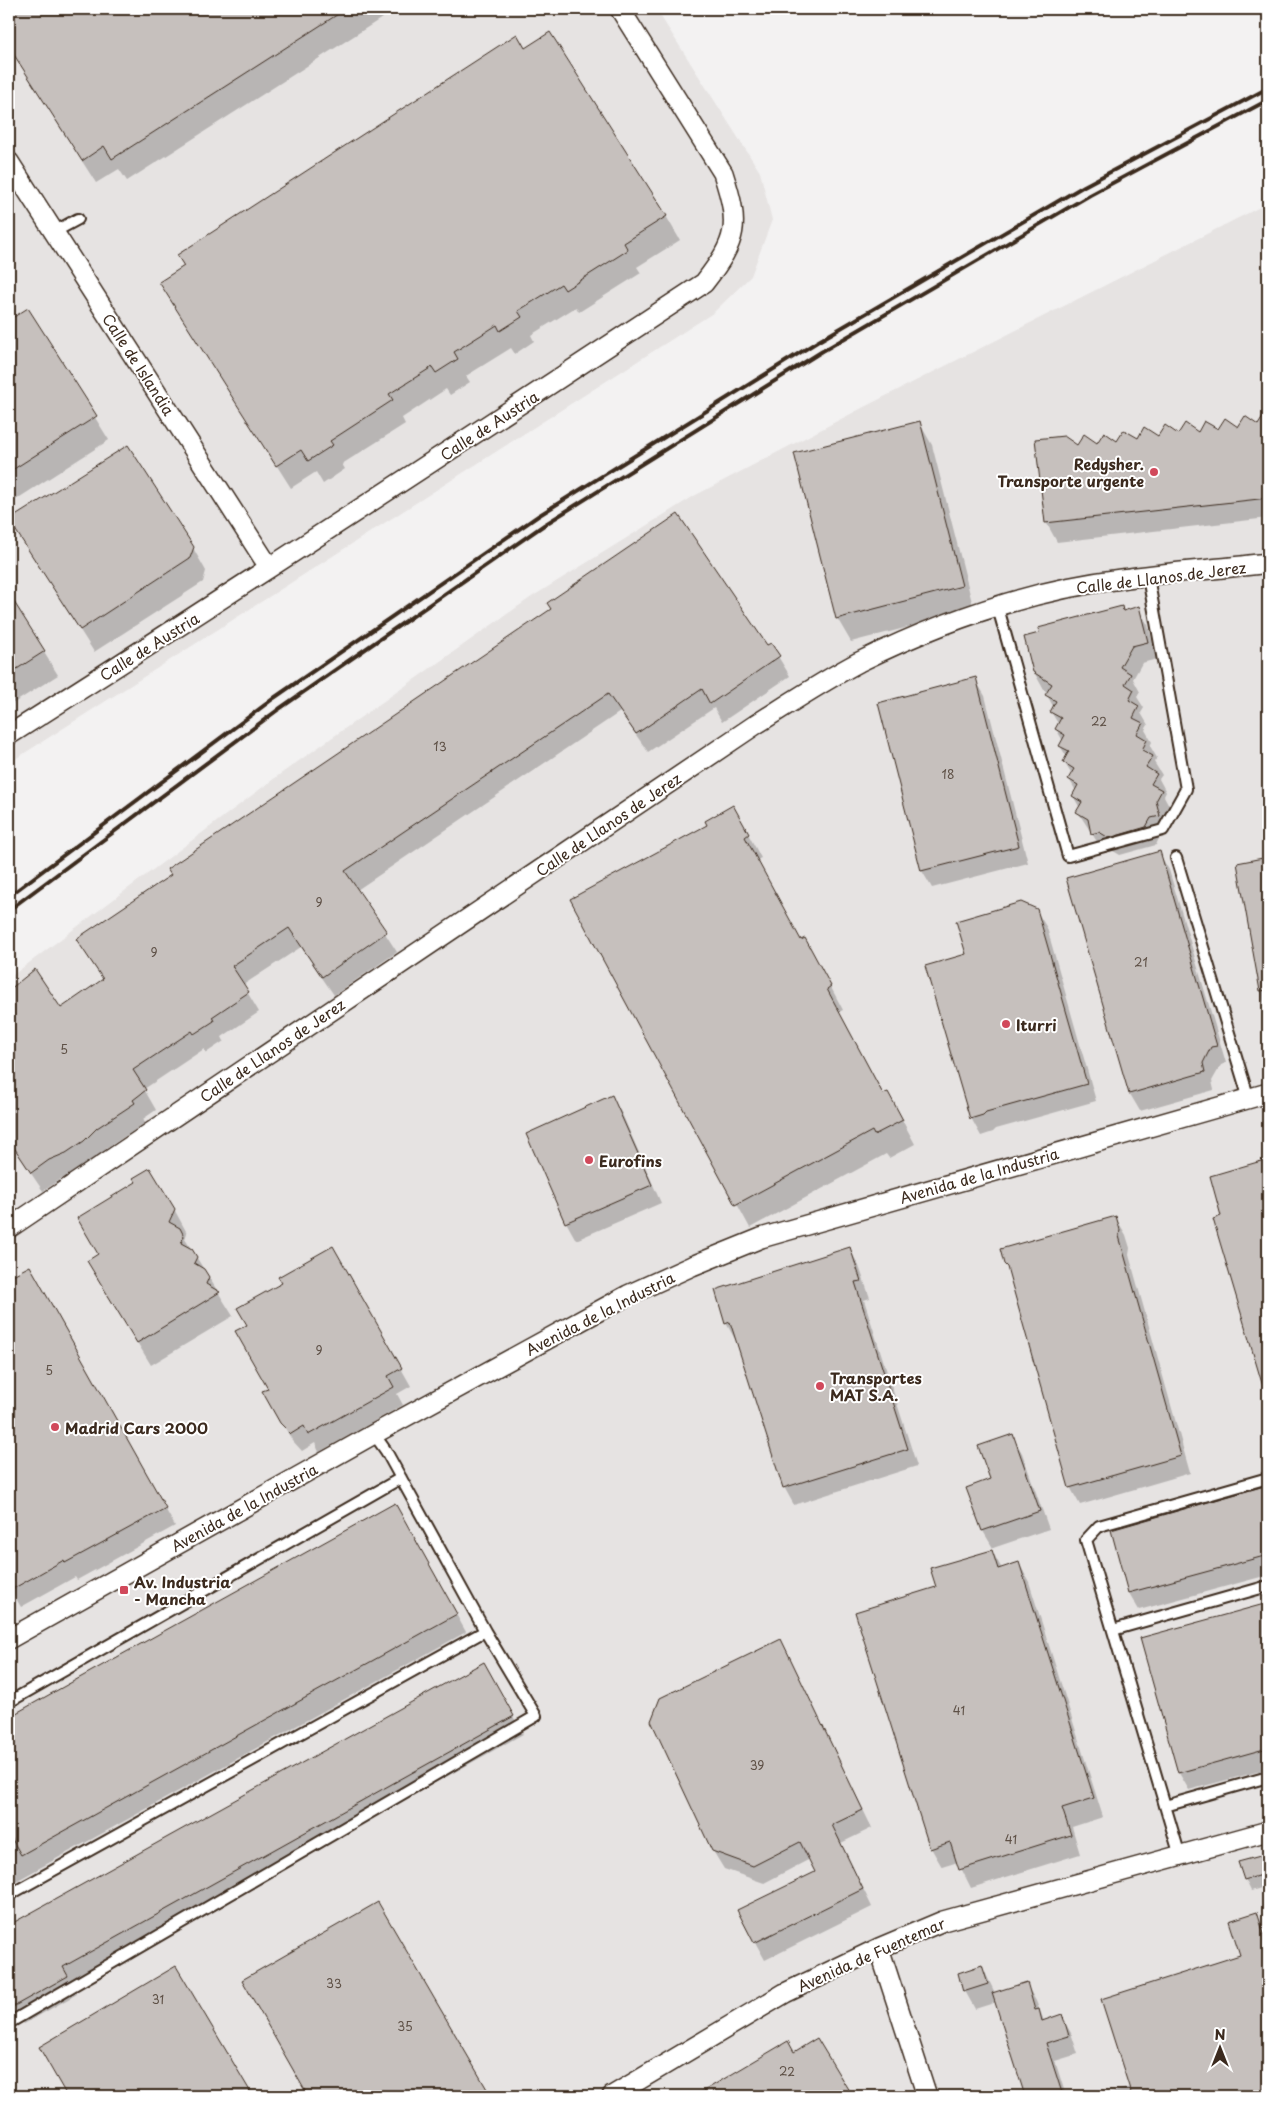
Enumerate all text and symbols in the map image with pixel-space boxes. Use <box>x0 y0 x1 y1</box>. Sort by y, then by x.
street label: Calle de Islandia <box>97 309 181 419</box>
street label: Calle de Austria <box>435 384 543 466</box>
place label: Redysher. Transporte urgente <box>997 452 1144 492</box>
marker: Redysher. Transporte urgente <box>1148 466 1160 478</box>
street label: Calle de Llanos de Jerez <box>1075 555 1247 599</box>
street label: Calle de Austria <box>95 606 204 686</box>
house number: 22 <box>1091 712 1107 730</box>
house number: 13 <box>433 737 447 755</box>
house number: 18 <box>942 765 954 783</box>
street label: Calle de Llanos de Jerez <box>531 767 685 881</box>
house number: 9 <box>315 893 323 911</box>
house number: 9 <box>150 943 158 961</box>
house number: 21 <box>1134 953 1148 971</box>
street label: Calle de Llanos de Jerez <box>195 993 349 1107</box>
place label: Iturri <box>1016 1013 1057 1036</box>
marker: Iturri <box>1000 1018 1012 1030</box>
house number: 5 <box>60 1040 68 1058</box>
street label: Avenida de la Industria <box>897 1141 1062 1209</box>
place label: Eurofins <box>599 1149 662 1172</box>
marker: Eurofins <box>583 1154 595 1166</box>
street label: Avenida de la Industria <box>521 1265 679 1361</box>
house number: 9 <box>315 1341 323 1359</box>
house number: 5 <box>45 1361 53 1379</box>
place label: Transportes MAT S.A. <box>830 1366 922 1406</box>
marker: Transportes MAT S.A. <box>814 1380 826 1392</box>
place label: Madrid Cars 2000 <box>65 1416 208 1439</box>
marker: Madrid Cars 2000 <box>49 1421 61 1433</box>
street label: Avenida de la Industria <box>166 1457 322 1557</box>
place label: Av. Industria - Mancha <box>134 1570 231 1610</box>
marker: Av. Industria - Mancha <box>118 1584 130 1596</box>
house number: 41 <box>953 1701 965 1719</box>
house number: 39 <box>750 1756 764 1774</box>
house number: 41 <box>1005 1830 1017 1848</box>
street label: Avenida de Fuentemar <box>793 1911 949 1997</box>
house number: 33 <box>326 1974 342 1992</box>
house number: 31 <box>152 1990 164 2008</box>
house number: 35 <box>397 2017 413 2035</box>
north arrow <box>1194 2022 1244 2072</box>
text: N <box>1214 2024 1226 2045</box>
house number: 22 <box>779 2062 795 2080</box>

